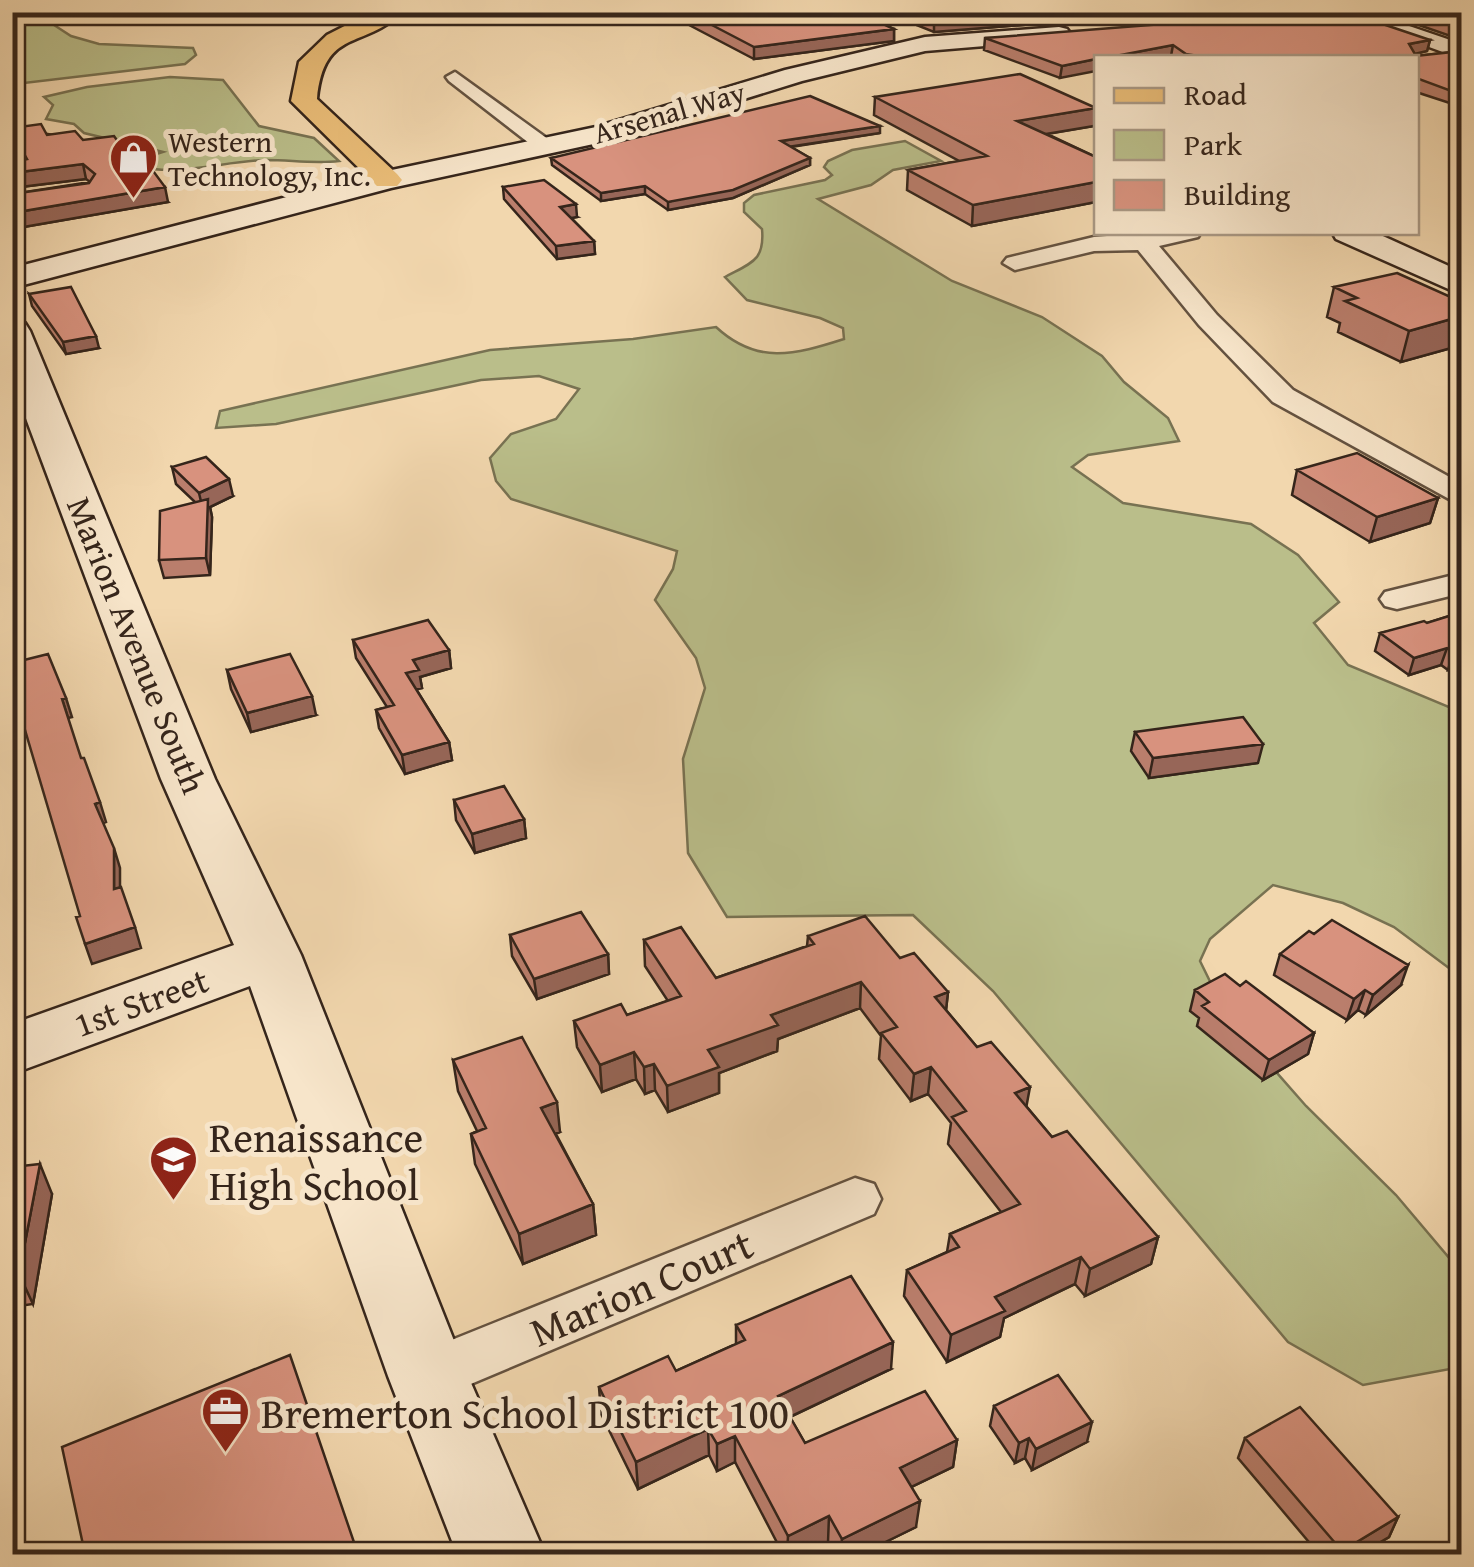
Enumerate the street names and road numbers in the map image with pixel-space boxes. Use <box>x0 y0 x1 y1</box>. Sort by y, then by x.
street label: Arsenal Way <box>588 69 750 155</box>
street label: Marion Avenue South <box>54 489 220 801</box>
street label: 1st Street <box>67 954 215 1050</box>
street label: Marion Court <box>520 1213 762 1361</box>

